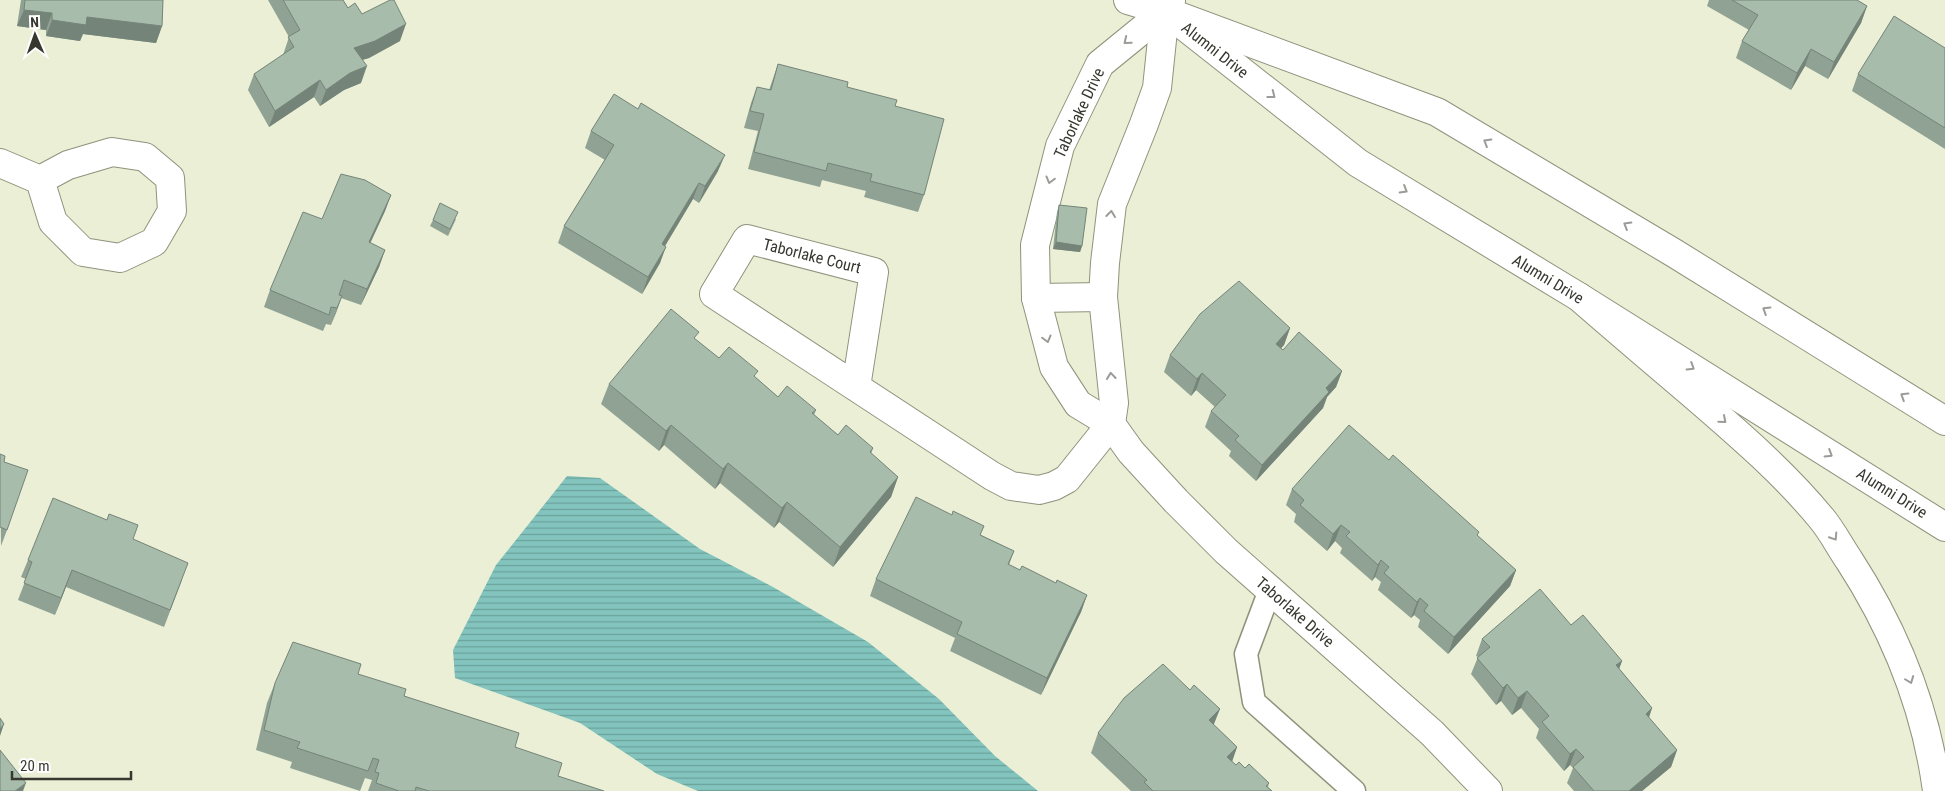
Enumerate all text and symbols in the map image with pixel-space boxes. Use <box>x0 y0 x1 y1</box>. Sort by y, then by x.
north arrow <box>10 10 60 60</box>
text: N <box>30 14 39 30</box>
street label: Alumni Drive <box>1178 18 1252 82</box>
one-way arrow <box>1124 36 1133 45</box>
street label: Taborlake Drive <box>1050 65 1108 161</box>
one-way arrow <box>1266 89 1276 98</box>
one-way arrow <box>1484 138 1493 148</box>
one-way arrow <box>1046 176 1056 184</box>
one-way arrow <box>1398 184 1407 194</box>
one-way arrow <box>1105 210 1115 218</box>
one-way arrow <box>1624 221 1633 231</box>
street label: Taborlake Court <box>761 235 863 277</box>
street label: Alumni Drive <box>1509 250 1587 308</box>
one-way arrow <box>1762 307 1771 316</box>
one-way arrow <box>1041 335 1052 344</box>
one-way arrow <box>1685 361 1694 371</box>
one-way arrow <box>1106 372 1117 380</box>
one-way arrow <box>1900 392 1909 402</box>
one-way arrow <box>1717 414 1726 423</box>
one-way arrow <box>1823 448 1832 457</box>
street label: Alumni Drive <box>1853 464 1931 522</box>
one-way arrow <box>1828 532 1837 541</box>
street label: Taborlake Drive <box>1252 573 1338 651</box>
one-way arrow <box>1904 676 1914 684</box>
scale bar <box>12 748 131 780</box>
text: 20 m <box>20 757 50 775</box>

